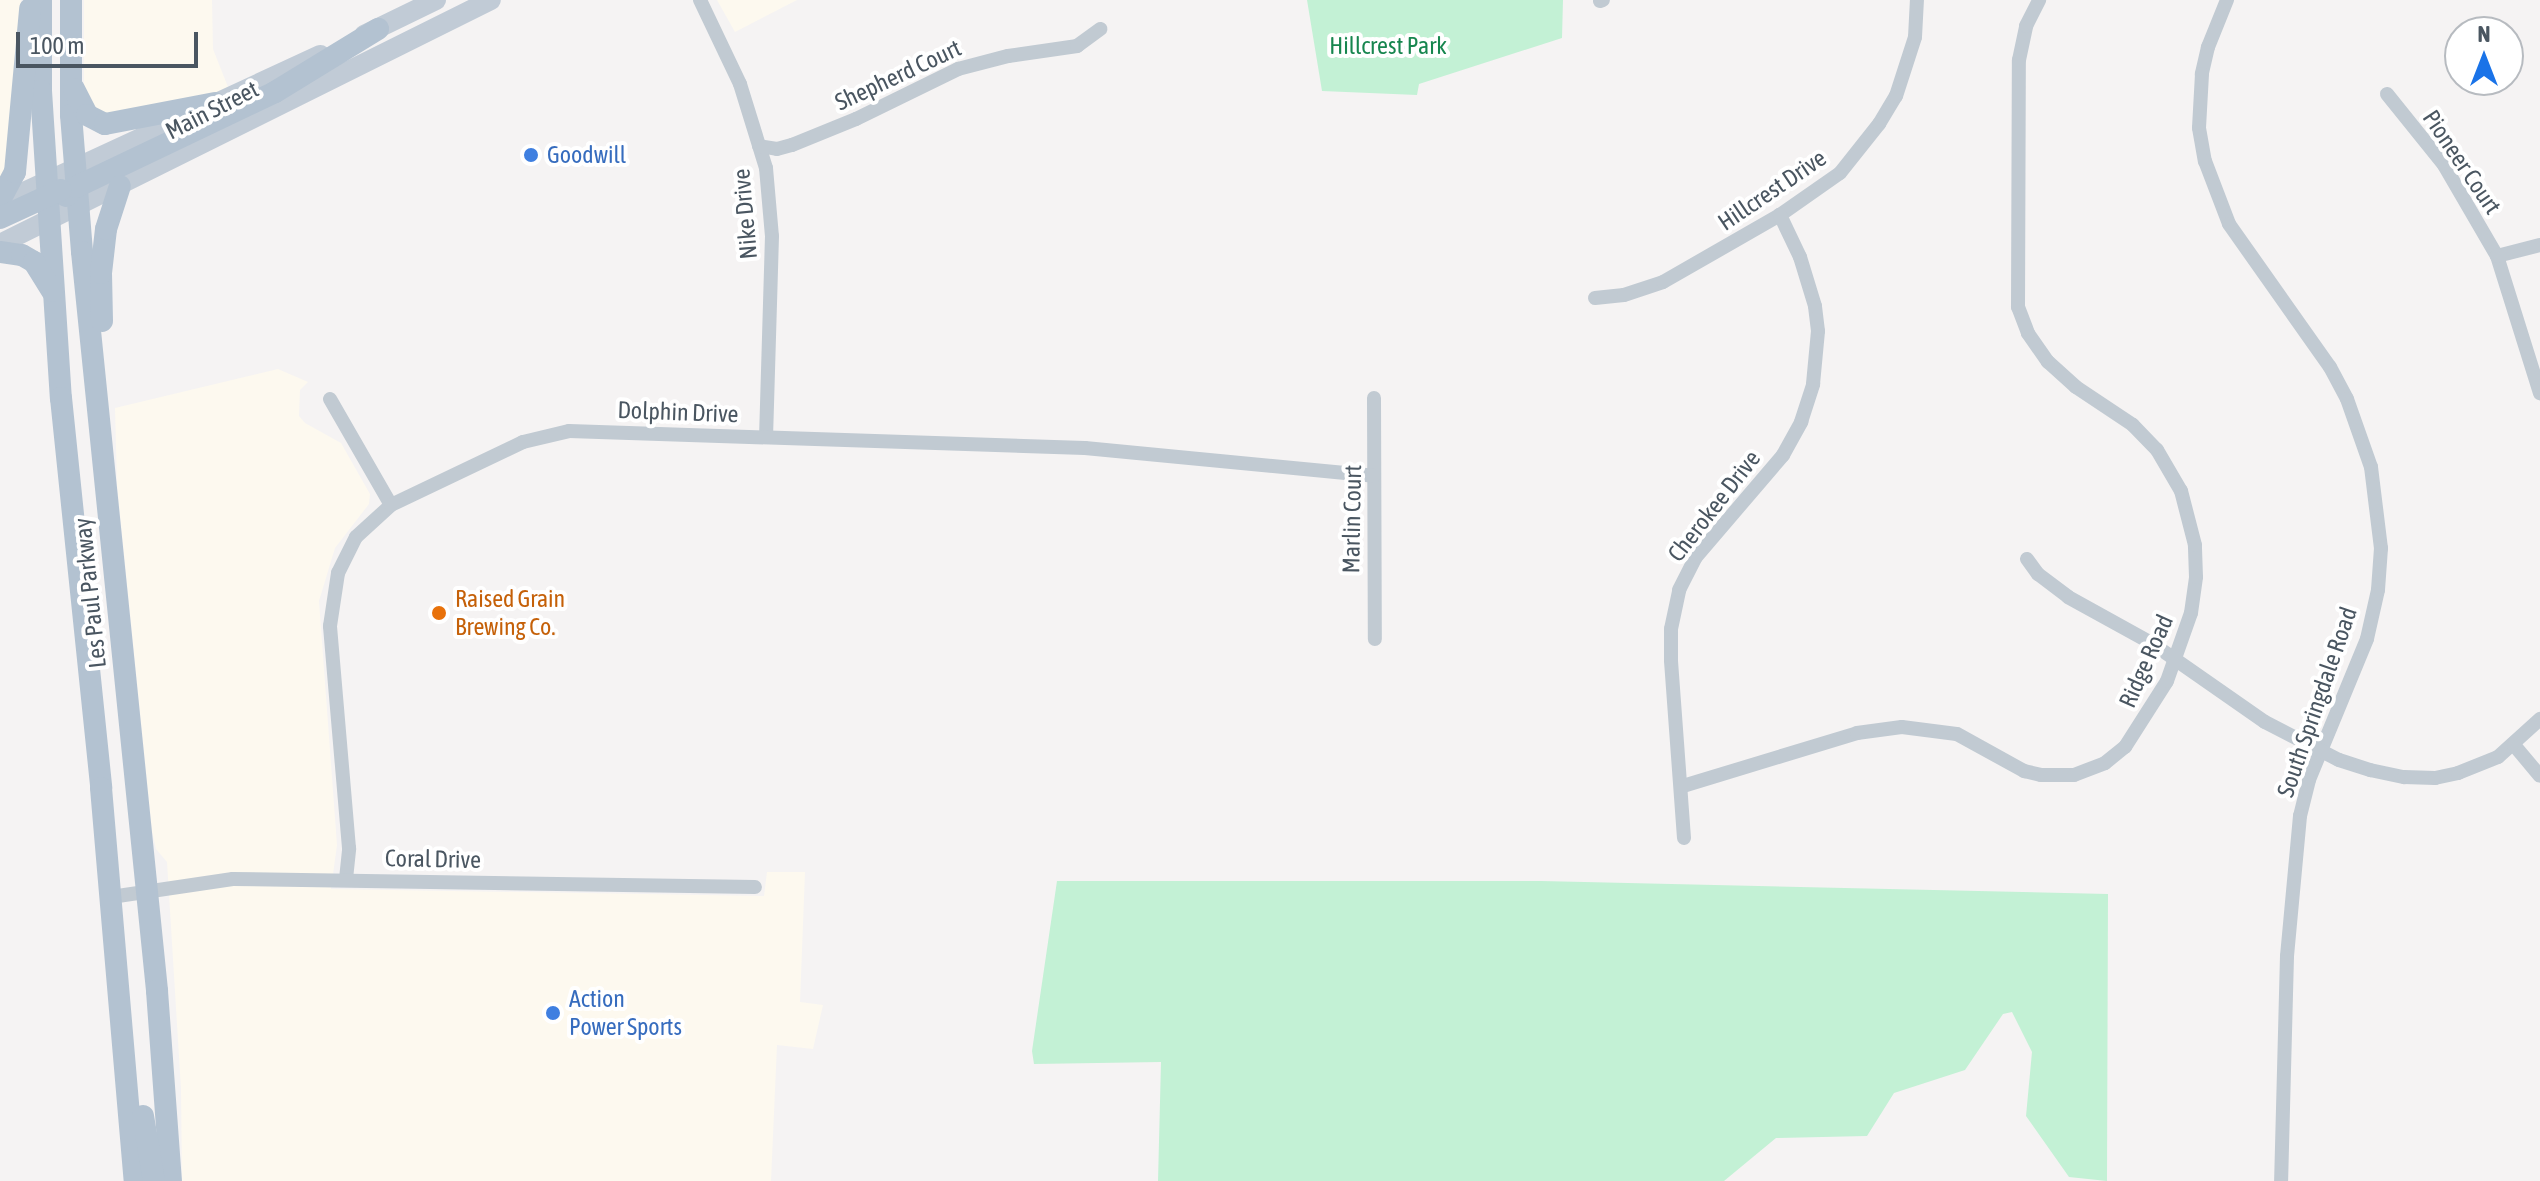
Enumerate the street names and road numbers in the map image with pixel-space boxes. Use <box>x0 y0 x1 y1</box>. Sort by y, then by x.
street label: Shepherd Court <box>830 33 966 117</box>
street label: Main Street <box>161 74 263 146</box>
street label: Pioneer Court <box>2417 105 2507 219</box>
street label: Hillcrest Drive <box>1713 143 1831 237</box>
street label: Nike Drive <box>727 168 763 260</box>
street label: Dolphin Drive <box>617 395 739 429</box>
street label: Cherokee Drive <box>1662 445 1766 567</box>
street label: Marlin Court <box>1337 464 1367 574</box>
street label: Les Paul Parkway <box>68 516 112 670</box>
street label: South Springdale Road <box>2271 603 2363 801</box>
street label: Ridge Road <box>2113 610 2179 712</box>
street label: Coral Drive <box>385 844 481 874</box>

